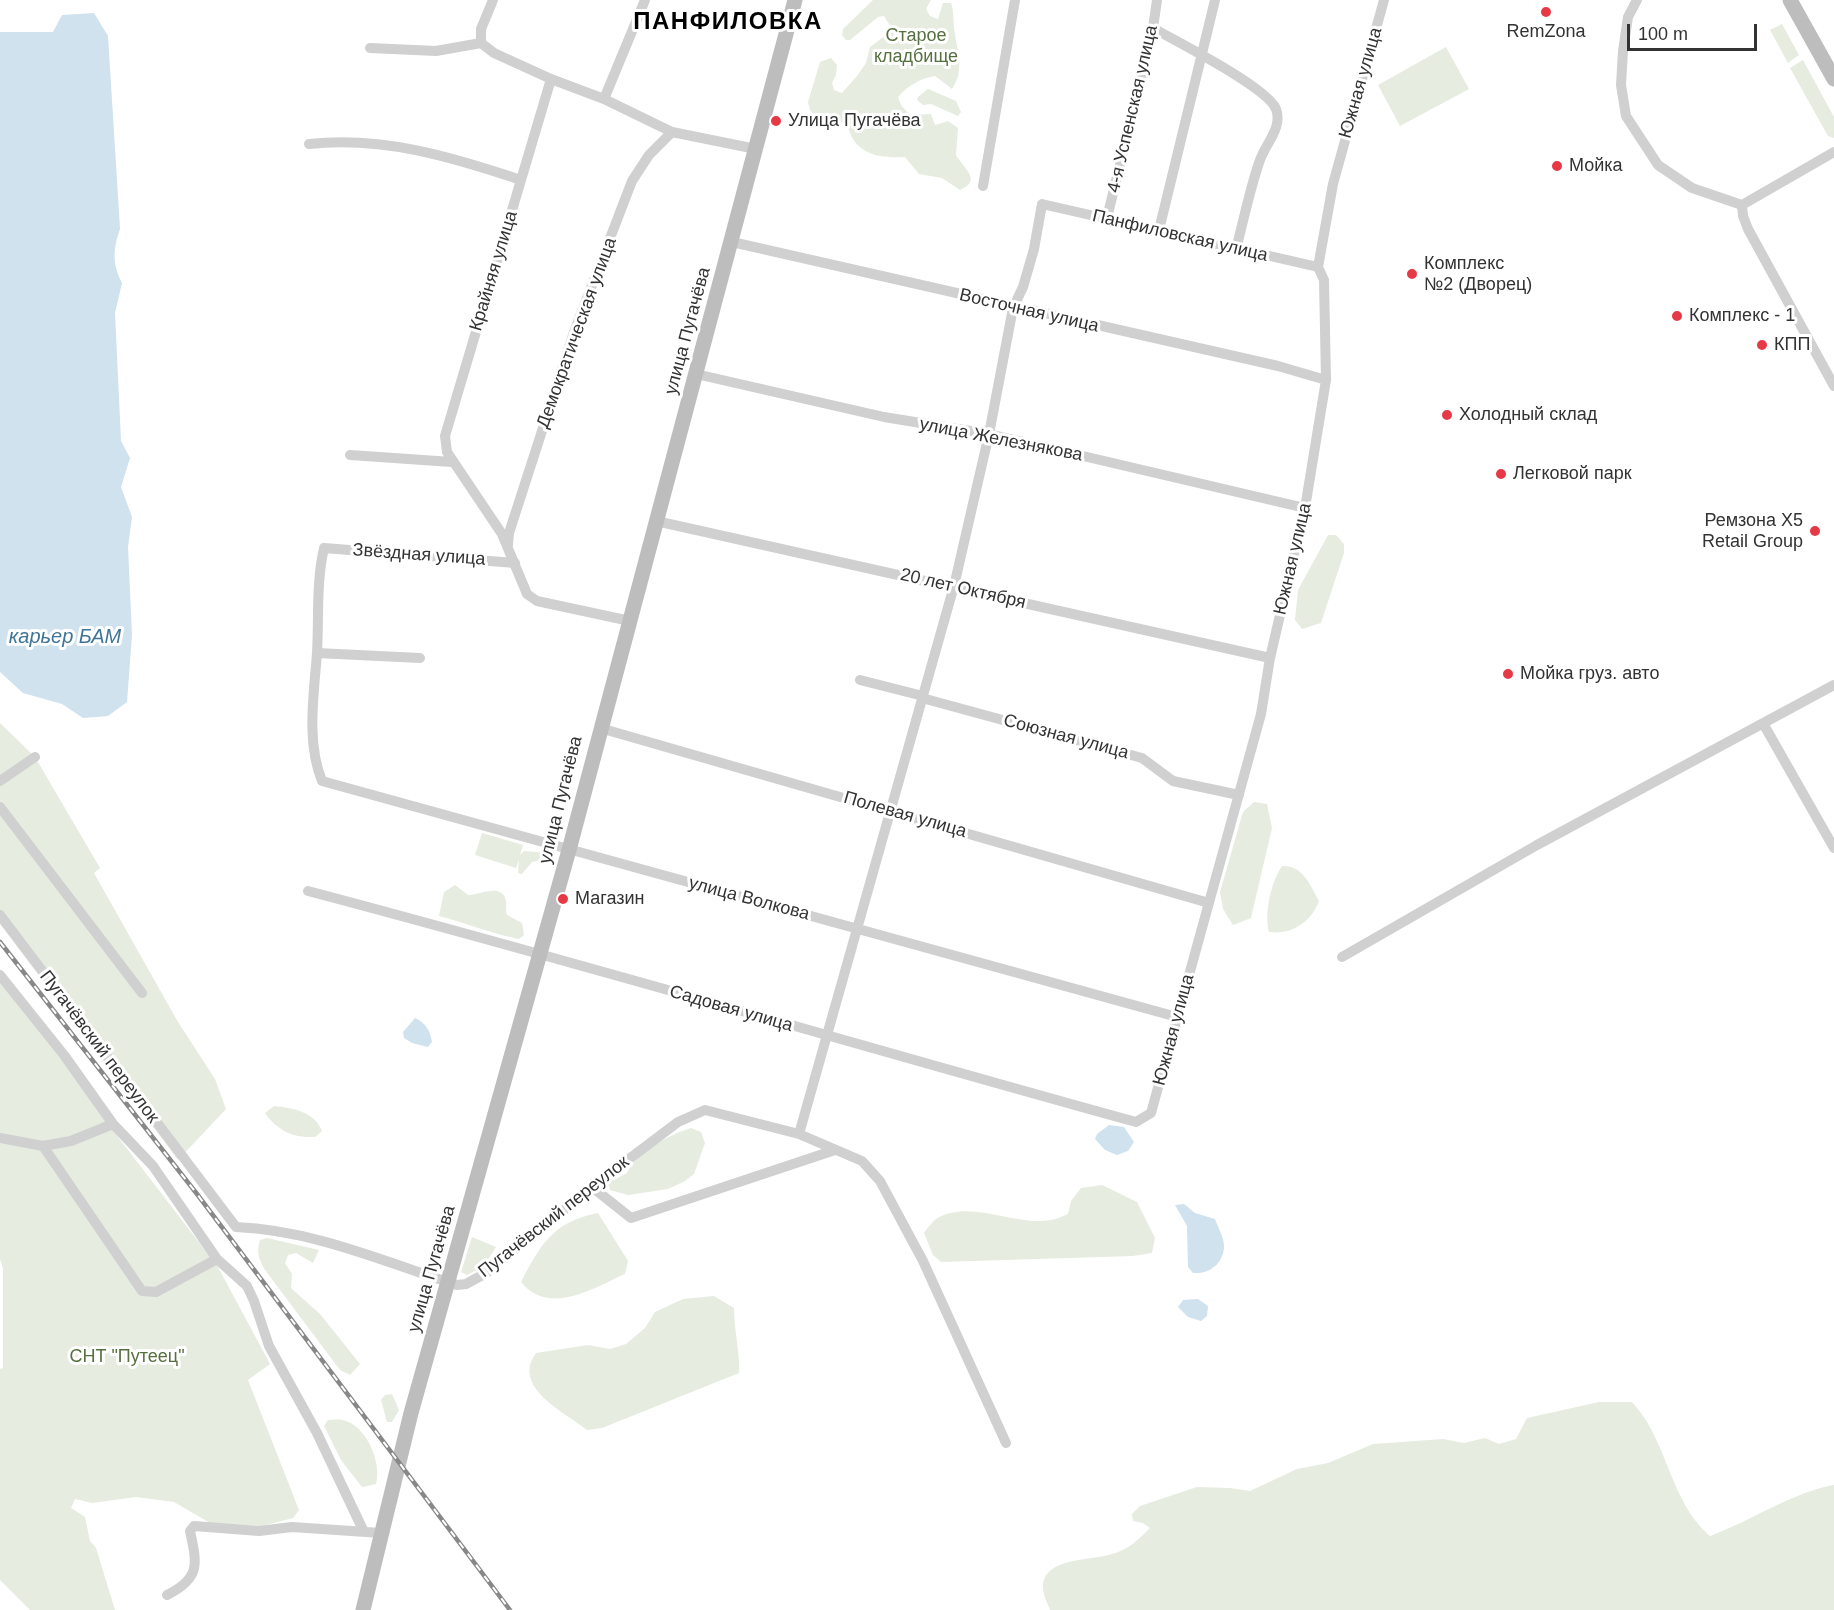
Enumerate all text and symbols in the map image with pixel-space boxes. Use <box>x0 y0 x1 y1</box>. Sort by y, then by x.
marker: RemZona <box>1539 5 1553 19</box>
district label: ПАНФИЛОВКА <box>633 8 823 36</box>
scale bar <box>1630 12 1760 50</box>
place label: RemZona <box>1506 21 1586 43</box>
street label: 4-я Успенская улица <box>1103 23 1163 195</box>
text: 100 m <box>1638 24 1688 44</box>
park label: Старое кладбище <box>874 25 958 68</box>
street label: Южная улица <box>1335 25 1387 141</box>
place label: Улица Пугачёва <box>788 110 921 132</box>
marker: Улица Пугачёва <box>769 114 783 128</box>
place label: Мойка <box>1569 155 1623 177</box>
marker: Мойка <box>1550 159 1564 173</box>
street label: Панфиловская улица <box>1090 205 1270 267</box>
street label: Крайняя улица <box>465 208 523 334</box>
street label: Демократическая улица <box>532 235 622 431</box>
place label: Комплекс №2 (Дворец) <box>1424 253 1532 296</box>
street label: улица Пугачёва <box>661 265 715 397</box>
marker: Комплекс №2 (Дворец) <box>1405 267 1419 281</box>
street label: Восточная улица <box>957 284 1101 338</box>
place label: Комплекс - 1 <box>1689 305 1795 327</box>
marker: Комплекс - 1 <box>1670 309 1684 323</box>
place label: КПП <box>1774 334 1810 356</box>
marker: КПП <box>1755 338 1769 352</box>
place label: Холодный склад <box>1459 404 1597 426</box>
marker: Холодный склад <box>1440 408 1454 422</box>
street label: улица Железнякова <box>918 414 1084 466</box>
place label: Легковой парк <box>1513 463 1632 485</box>
marker: Легковой парк <box>1494 467 1508 481</box>
street label: Южная улица <box>1270 501 1316 617</box>
place label: Ремзона X5 Retail Group <box>1702 510 1803 552</box>
marker: Ремзона X5 Retail Group <box>1808 524 1822 538</box>
street label: Звёздная улица <box>352 540 486 570</box>
street label: 20 лет Октября <box>898 564 1028 614</box>
water label: карьер БАМ <box>9 625 121 649</box>
place label: Мойка груз. авто <box>1520 663 1659 685</box>
marker: Мойка груз. авто <box>1501 667 1515 681</box>
street label: Союзная улица <box>1001 710 1131 764</box>
street label: улица Пугачёва <box>535 734 587 866</box>
street label: Полевая улица <box>841 787 969 843</box>
street label: улица Волкова <box>686 873 812 925</box>
place label: Магазин <box>575 888 644 910</box>
marker: Магазин <box>556 892 570 906</box>
street label: Пугачёвский переулок <box>35 967 163 1127</box>
street label: Южная улица <box>1149 972 1199 1088</box>
street label: Садовая улица <box>667 981 795 1037</box>
street label: Пугачёвский переулок <box>474 1151 634 1283</box>
street label: улица Пугачёва <box>404 1203 460 1335</box>
park label: СНТ "Путеец" <box>69 1346 185 1368</box>

